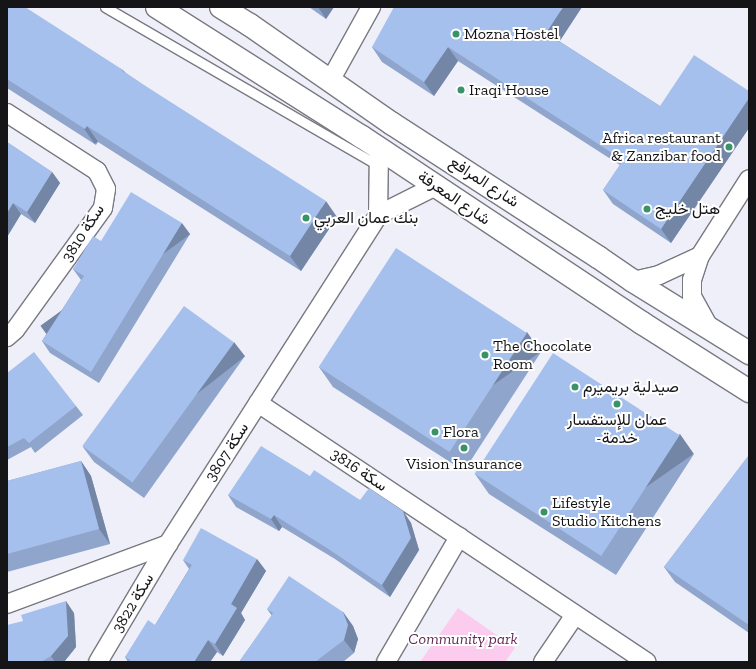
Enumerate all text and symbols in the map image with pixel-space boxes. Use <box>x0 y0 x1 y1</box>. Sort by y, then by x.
place label: Mozna Hostel <box>464 24 559 44</box>
marker: Mozna Hostel <box>451 29 461 39</box>
place label: Iraqi House <box>469 80 549 100</box>
marker: Iraqi House <box>456 85 466 95</box>
place label: Africa restaurant & Zanzibar food <box>602 128 721 166</box>
marker: Africa restaurant & Zanzibar food <box>724 142 734 152</box>
street label: شارع المرافع <box>446 152 522 212</box>
street label: شارع المعرفة <box>414 167 494 229</box>
place label: هتل خلیج <box>655 199 720 219</box>
street label: سكة 3810 <box>57 201 109 265</box>
marker: هتل خلیج <box>642 204 652 214</box>
place label: بنك عمان العربي <box>314 208 418 228</box>
marker: بنك عمان العربي <box>301 213 311 223</box>
place label: The Chocolate Room <box>493 336 592 374</box>
marker: The Chocolate Room <box>480 350 490 360</box>
place label: صيدلية بريميرم <box>583 377 679 397</box>
marker: صيدلية بريميرم <box>570 382 580 392</box>
marker: عمان للإستفسار -خدمة <box>612 399 622 409</box>
place label: عمان للإستفسار -خدمة <box>567 410 667 448</box>
street label: سكة 3807 <box>201 419 253 485</box>
place label: Flora <box>443 422 479 442</box>
marker: Flora <box>430 427 440 437</box>
marker: Vision Insurance <box>459 443 469 453</box>
street label: سكة 3816 <box>327 444 391 496</box>
place label: Vision Insurance <box>406 454 522 474</box>
place label: Lifestyle Studio Kitchens <box>552 493 661 531</box>
marker: Lifestyle Studio Kitchens <box>539 507 549 517</box>
street label: سكة 3822 <box>108 570 158 636</box>
park label: Community park <box>408 629 518 649</box>

